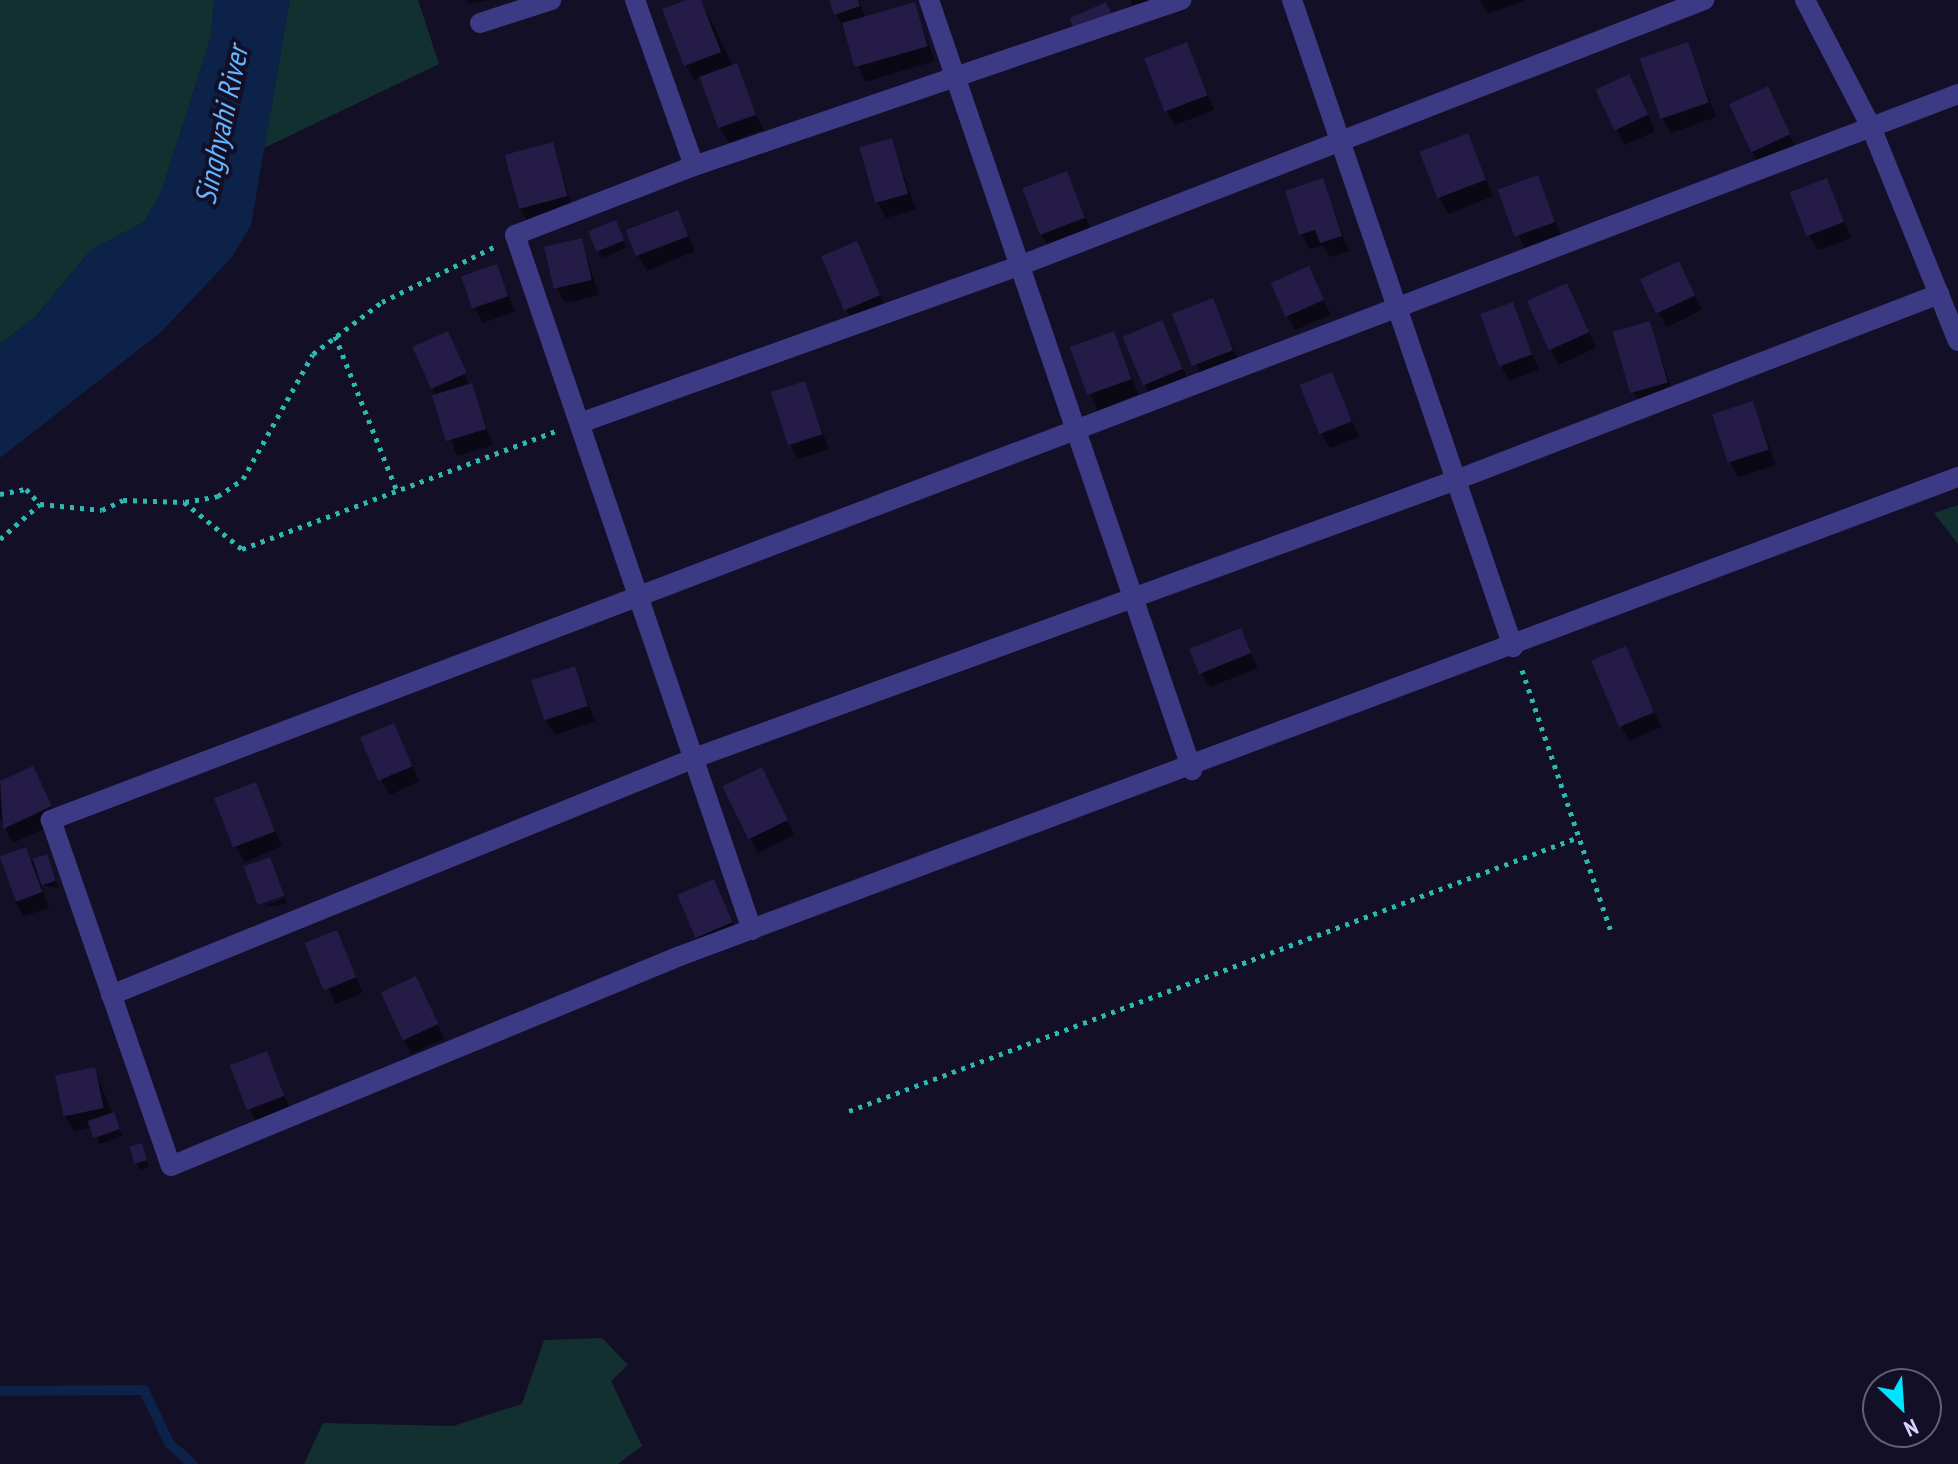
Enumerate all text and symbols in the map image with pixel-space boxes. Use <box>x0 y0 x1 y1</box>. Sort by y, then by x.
water label: Singhyahi River <box>187 42 255 208</box>
north arrow <box>1862 1368 1942 1448</box>
text: N <box>1900 1413 1923 1443</box>

